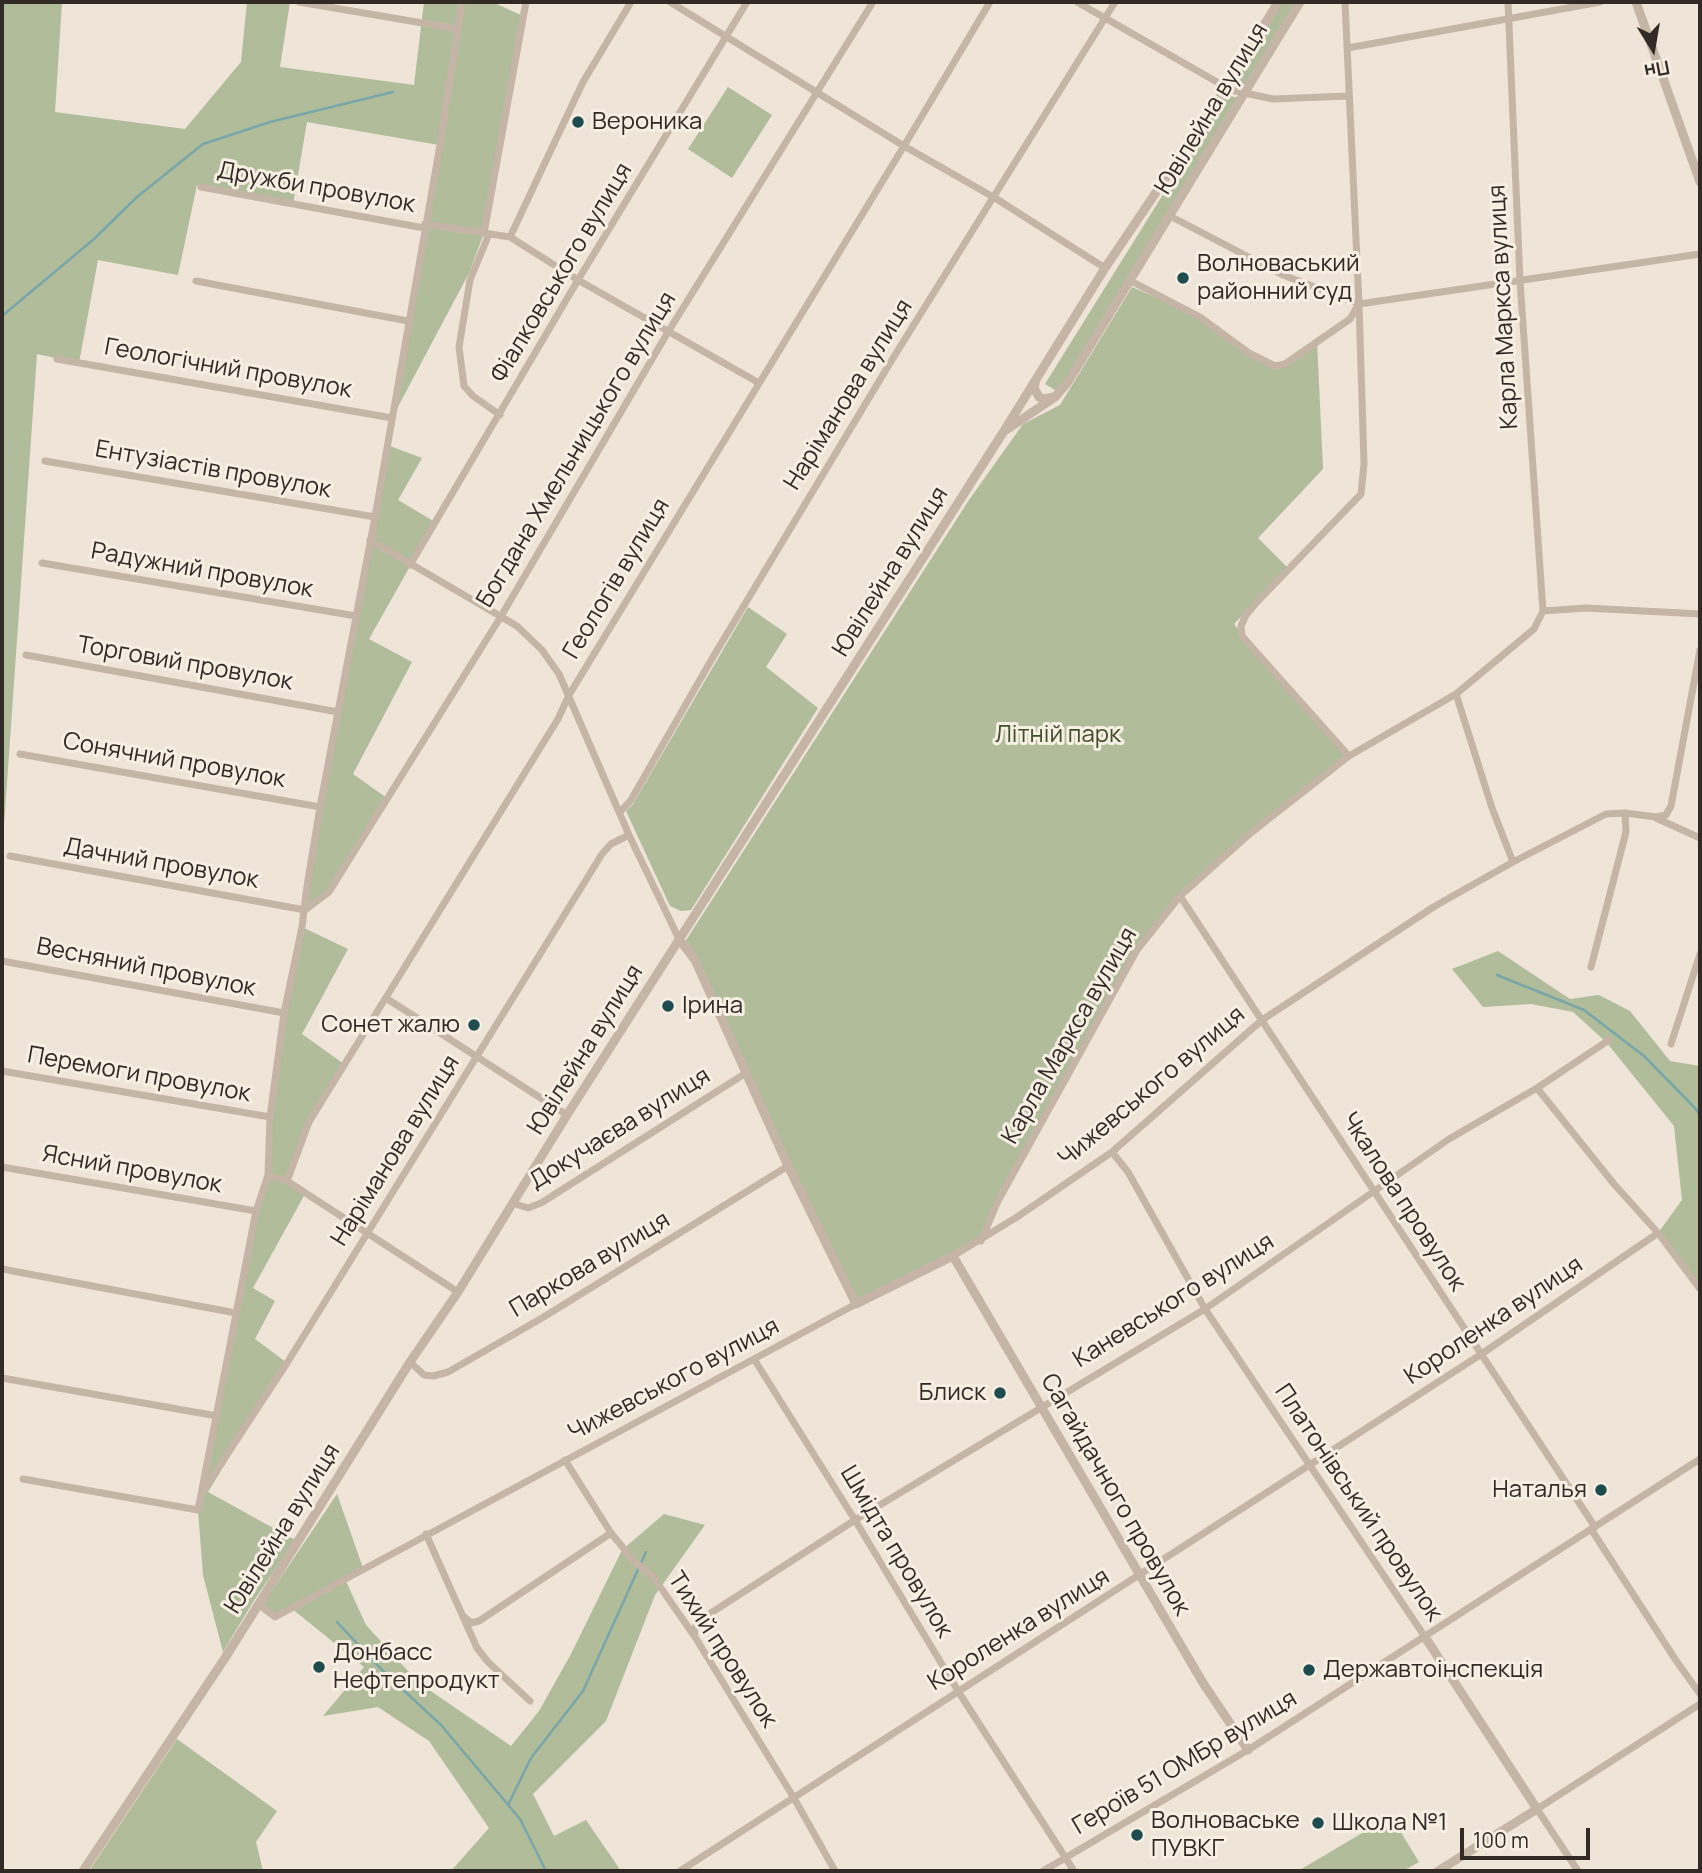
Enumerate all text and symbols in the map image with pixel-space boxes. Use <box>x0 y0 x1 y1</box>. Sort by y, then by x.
north arrow <box>1618 14 1688 84</box>
street label: Ювілейна вулиця <box>1149 18 1275 200</box>
text: Пн <box>1642 54 1672 85</box>
place label: Вероника <box>592 108 702 136</box>
marker: Вероника <box>570 114 586 130</box>
street label: Дружби провулок <box>215 156 417 220</box>
street label: Фіалковського вулиця <box>485 158 639 388</box>
street label: Карла Маркса вулиця <box>1483 184 1525 430</box>
place label: Волноваський районний суд <box>1197 250 1360 306</box>
marker: Волноваський районний суд <box>1175 270 1191 286</box>
street label: Богдана Хмельницького вулиця <box>471 287 683 613</box>
street label: Наріманова вулиця <box>779 294 919 496</box>
street label: Геологічний провулок <box>102 333 354 405</box>
street label: Ентузіастів провулок <box>93 435 333 505</box>
street label: Ювілейна вулиця <box>827 482 955 662</box>
street label: Геологів вулиця <box>558 493 676 665</box>
street label: Радужний провулок <box>89 537 315 605</box>
street label: Торговий провулок <box>75 631 295 697</box>
park label: Літній парк <box>995 721 1121 749</box>
street label: Сонячний провулок <box>61 727 287 795</box>
street label: Дачний провулок <box>61 833 261 895</box>
street label: Карла Маркса вулиця <box>996 923 1144 1149</box>
street label: Весняний провулок <box>34 933 258 1003</box>
street label: Ювілейна вулиця <box>522 960 650 1140</box>
place label: Ірина <box>682 992 743 1020</box>
marker: Ірина <box>660 998 676 1014</box>
street label: Чижевського вулиця <box>1053 1001 1251 1173</box>
place label: Сонет жалю <box>321 1011 460 1039</box>
marker: Сонет жалю <box>466 1017 482 1033</box>
street label: Перемоги провулок <box>25 1041 253 1109</box>
street label: Наріманова вулиця <box>326 1050 466 1252</box>
street label: Докучаєва вулиця <box>524 1062 716 1196</box>
street label: Чкалова провулок <box>1335 1107 1471 1297</box>
street label: Ясний провулок <box>40 1140 224 1200</box>
street label: Паркова вулиця <box>505 1206 675 1324</box>
street label: Каневського вулиця <box>1068 1228 1280 1374</box>
street label: Короленка вулиця <box>1400 1251 1588 1391</box>
street label: Чижевського вулиця <box>564 1312 784 1448</box>
street label: Сагайдачного провулок <box>1034 1369 1196 1621</box>
place label: Блиск <box>919 1379 986 1407</box>
street label: Платонівський провулок <box>1268 1379 1448 1627</box>
marker: Блиск <box>992 1385 1008 1401</box>
street label: Ювілейна вулиця <box>219 1439 347 1619</box>
street label: Шмідта провулок <box>833 1461 959 1643</box>
place label: Наталья <box>1492 1476 1587 1504</box>
marker: Наталья <box>1593 1482 1609 1498</box>
street label: Короленка вулиця <box>923 1563 1115 1697</box>
street label: Тихий провулок <box>661 1567 783 1733</box>
place label: Донбасс Нефтепродукт <box>333 1639 500 1695</box>
place label: Державтоінспекція <box>1323 1656 1543 1684</box>
marker: Донбасс Нефтепродукт <box>311 1659 327 1675</box>
marker: Державтоінспекція <box>1301 1662 1317 1678</box>
street label: Героїв 51 ОМБр вулиця <box>1068 1685 1302 1841</box>
place label: Волноваське ПУВКГ <box>1151 1807 1300 1863</box>
place label: Школа №1 <box>1332 1809 1447 1837</box>
scale bar <box>1464 1814 1594 1858</box>
marker: Школа №1 <box>1310 1815 1326 1831</box>
text: 100 m <box>1473 1826 1529 1854</box>
marker: Волноваське ПУВКГ <box>1129 1827 1145 1843</box>

